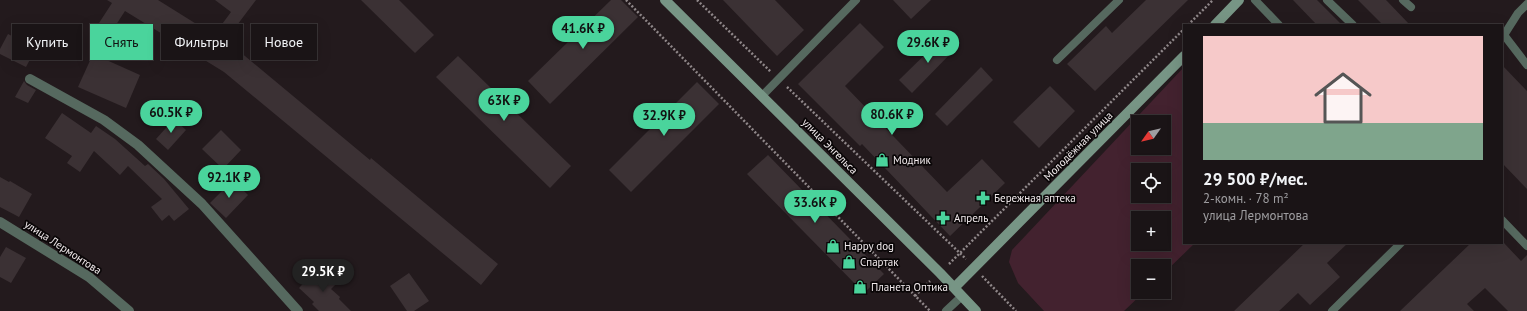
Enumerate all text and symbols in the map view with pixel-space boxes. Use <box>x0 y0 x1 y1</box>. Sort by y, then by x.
pin: 41.6K ₽ <box>546 16 620 50</box>
text: 41.6K ₽ <box>561 20 605 37</box>
chip: Купить <box>12 24 82 60</box>
chip: Снять <box>90 24 153 60</box>
chip: Фильтры <box>161 24 243 60</box>
chip: Новое <box>251 24 317 60</box>
pin: 29.6K ₽ <box>891 30 965 64</box>
text: 29.6K ₽ <box>906 34 950 51</box>
icon: home <box>1307 62 1379 134</box>
pin: 63K ₽ <box>476 88 532 122</box>
text: 63K ₽ <box>487 92 521 109</box>
pin: 60.5K ₽ <box>134 100 208 134</box>
pin: 80.6K ₽ <box>855 102 929 136</box>
pin: 32.9K ₽ <box>627 103 701 137</box>
text: 60.5K ₽ <box>149 104 193 121</box>
text: 80.6K ₽ <box>870 106 914 123</box>
text: 32.9K ₽ <box>642 107 686 124</box>
street label: Молодёжная улица <box>1040 108 1116 184</box>
street label: улица Энгельса <box>799 115 861 177</box>
north arrow <box>1131 115 1171 155</box>
map controls <box>1131 115 1171 299</box>
shop icon: Модник <box>874 152 890 168</box>
place label: Модник <box>893 153 931 167</box>
button: locate <box>1131 163 1171 203</box>
pin: 92.1K ₽ <box>192 165 266 199</box>
text: 29 500 ₽/мес. <box>1203 168 1308 190</box>
text: 92.1K ₽ <box>207 169 251 186</box>
pin: 33.6K ₽ <box>778 190 852 224</box>
pharmacy icon: Бережная аптека <box>975 190 991 206</box>
text: 2-комн. · 78 m² <box>1203 190 1289 207</box>
place label: Бережная аптека <box>994 191 1076 205</box>
text: 33.6K ₽ <box>793 194 837 211</box>
text: улица Лермонтова <box>1203 207 1308 224</box>
pharmacy icon: Апрель <box>935 210 951 226</box>
place label: Апрель <box>954 211 988 225</box>
button: + <box>1131 211 1171 251</box>
street label: улица Лермонтова <box>22 217 104 277</box>
shop icon: Happy dog <box>825 238 841 254</box>
place label: Happy dog <box>844 239 894 253</box>
shop icon: Спартак <box>841 254 857 270</box>
place label: Спартак <box>860 255 899 269</box>
pin: 29.5K ₽ <box>286 259 360 293</box>
button: − <box>1131 259 1171 299</box>
text: 29.5K ₽ <box>301 263 345 280</box>
shop icon: Планета Оптика <box>852 279 868 295</box>
place label: Планета Оптика <box>871 280 948 294</box>

